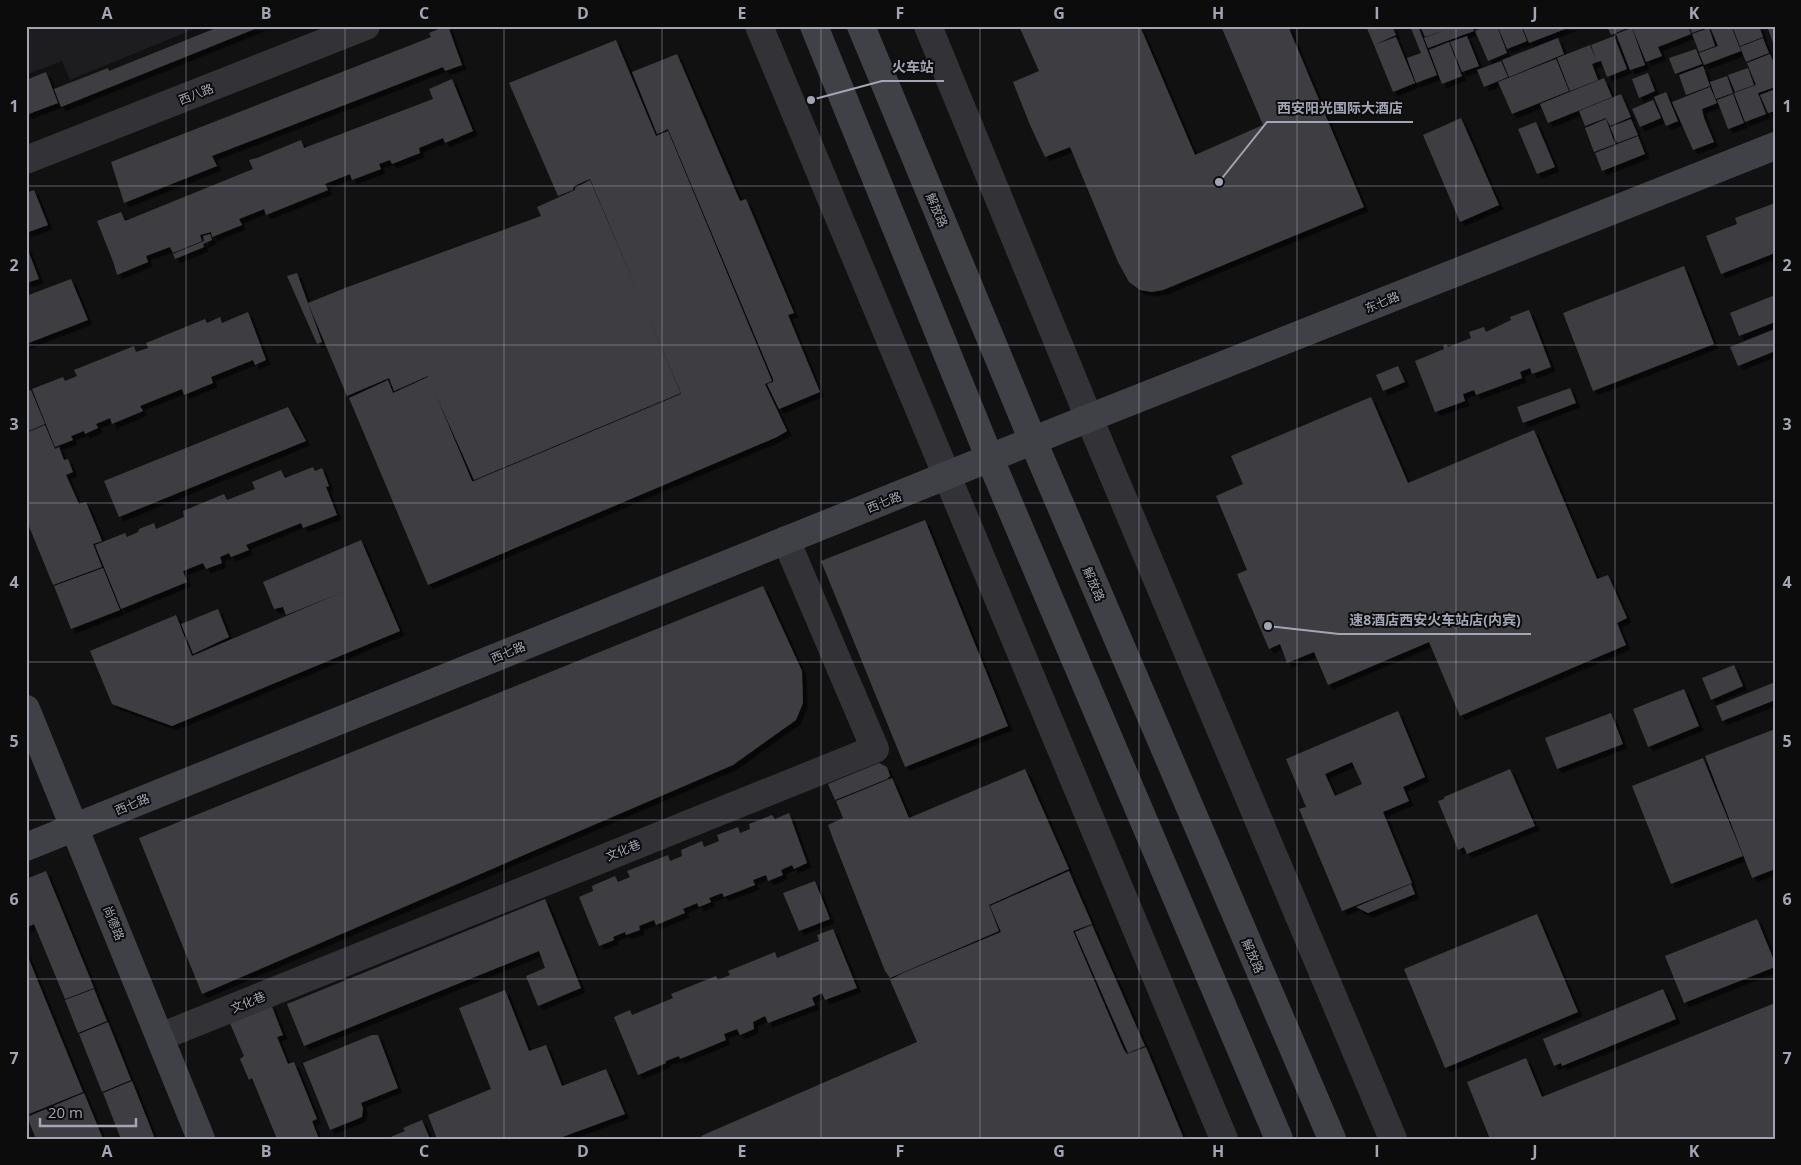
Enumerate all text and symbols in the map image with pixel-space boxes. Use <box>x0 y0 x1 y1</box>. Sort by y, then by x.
text: A <box>101 2 113 24</box>
text: B <box>261 2 271 24</box>
text: C <box>419 2 429 24</box>
text: D <box>577 2 589 24</box>
text: E <box>738 2 747 24</box>
text: F <box>896 2 904 24</box>
text: G <box>1053 2 1065 24</box>
text: H <box>1212 2 1224 24</box>
text: I <box>1374 2 1380 24</box>
text: J <box>1530 2 1538 24</box>
text: K <box>1689 2 1700 24</box>
callout: 火车站 <box>882 52 944 81</box>
text: 火车站 <box>892 57 934 76</box>
street label: 西八路 <box>176 80 216 108</box>
callout: 西安阳光国际大酒店 <box>1267 93 1413 122</box>
text: 1 <box>9 95 19 117</box>
text: 1 <box>1782 95 1792 117</box>
text: 西安阳光国际大酒店 <box>1277 98 1403 117</box>
street label: 解放路 <box>922 190 952 230</box>
text: 2 <box>9 254 19 276</box>
text: 2 <box>1782 254 1792 276</box>
street label: 东七路 <box>1362 287 1402 317</box>
text: 3 <box>9 413 19 435</box>
text: 3 <box>1782 413 1792 435</box>
street label: 西七路 <box>864 488 904 516</box>
street label: 解放路 <box>1079 564 1109 604</box>
text: 4 <box>9 571 19 593</box>
text: 4 <box>1782 571 1792 593</box>
callout: 速8酒店西安火车站店(内宾) <box>1339 605 1531 634</box>
text: 速8酒店西安火车站店(内宾) <box>1349 610 1521 629</box>
street label: 西七路 <box>488 637 528 667</box>
text: 5 <box>9 730 19 752</box>
text: 5 <box>1782 730 1792 752</box>
street label: 西七路 <box>112 789 152 819</box>
street label: 文化巷 <box>603 835 643 865</box>
text: 6 <box>9 888 19 910</box>
text: 6 <box>1782 888 1792 910</box>
street label: 尚德路 <box>99 903 129 943</box>
street label: 解放路 <box>1238 936 1268 976</box>
street label: 文化巷 <box>228 987 268 1017</box>
text: 7 <box>9 1047 19 1069</box>
text: 7 <box>1782 1047 1792 1069</box>
scale bar <box>40 1095 136 1127</box>
text: 20 m <box>48 1102 83 1122</box>
text: A <box>101 1140 113 1162</box>
text: B <box>261 1140 271 1162</box>
text: C <box>419 1140 429 1162</box>
text: D <box>577 1140 589 1162</box>
text: E <box>738 1140 747 1162</box>
text: F <box>896 1140 904 1162</box>
text: G <box>1053 1140 1065 1162</box>
text: H <box>1212 1140 1224 1162</box>
text: I <box>1374 1140 1380 1162</box>
text: J <box>1530 1140 1538 1162</box>
text: K <box>1689 1140 1700 1162</box>

